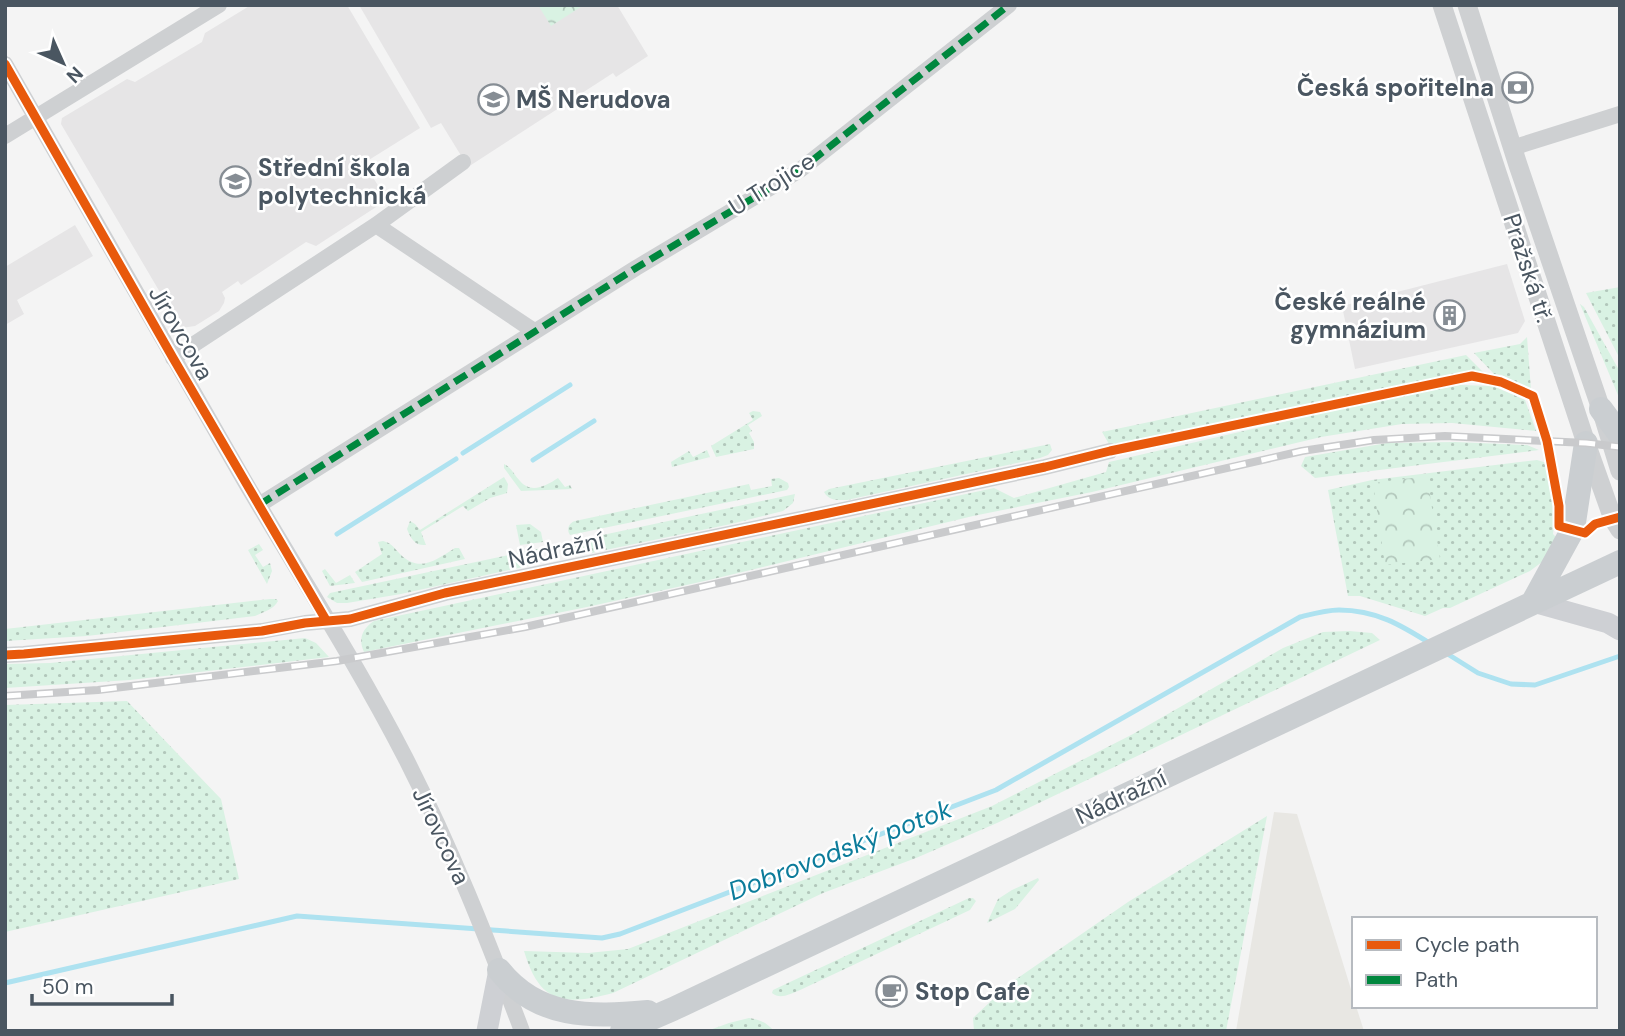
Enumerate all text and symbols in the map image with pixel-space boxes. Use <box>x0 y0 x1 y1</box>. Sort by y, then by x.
north arrow <box>28 28 98 98</box>
text: N <box>61 61 88 88</box>
bank icon: Česká spořitelna <box>1500 71 1534 105</box>
place label: Česká spořitelna <box>1297 72 1494 103</box>
school or university icon: MŠ Nerudova <box>476 83 510 117</box>
place label: MŠ Nerudova <box>516 84 671 115</box>
street label: U Trojice <box>723 145 821 222</box>
place label: Střední škola polytechnická <box>258 152 427 211</box>
school or university icon: Střední škola polytechnická <box>218 165 252 199</box>
street label: Pražská tř. <box>1496 210 1561 326</box>
street label: Jírovcova <box>142 280 221 386</box>
place label: České reálné gymnázium <box>1274 286 1426 345</box>
building icon: České reálné gymnázium <box>1432 299 1466 333</box>
street label: Nádražní <box>505 524 607 575</box>
street label: Nádražní <box>1070 762 1172 831</box>
street label: Jírovcova <box>405 782 477 889</box>
water label: Dobrovodský potok <box>723 791 957 908</box>
legend <box>1352 917 1597 1008</box>
text: Cycle path <box>1415 931 1520 959</box>
scale bar <box>32 962 172 1006</box>
text: Path <box>1415 966 1458 994</box>
text: 50 m <box>42 973 93 1001</box>
cafe icon: Stop Cafe <box>875 975 909 1009</box>
place label: Stop Cafe <box>915 976 1030 1007</box>

